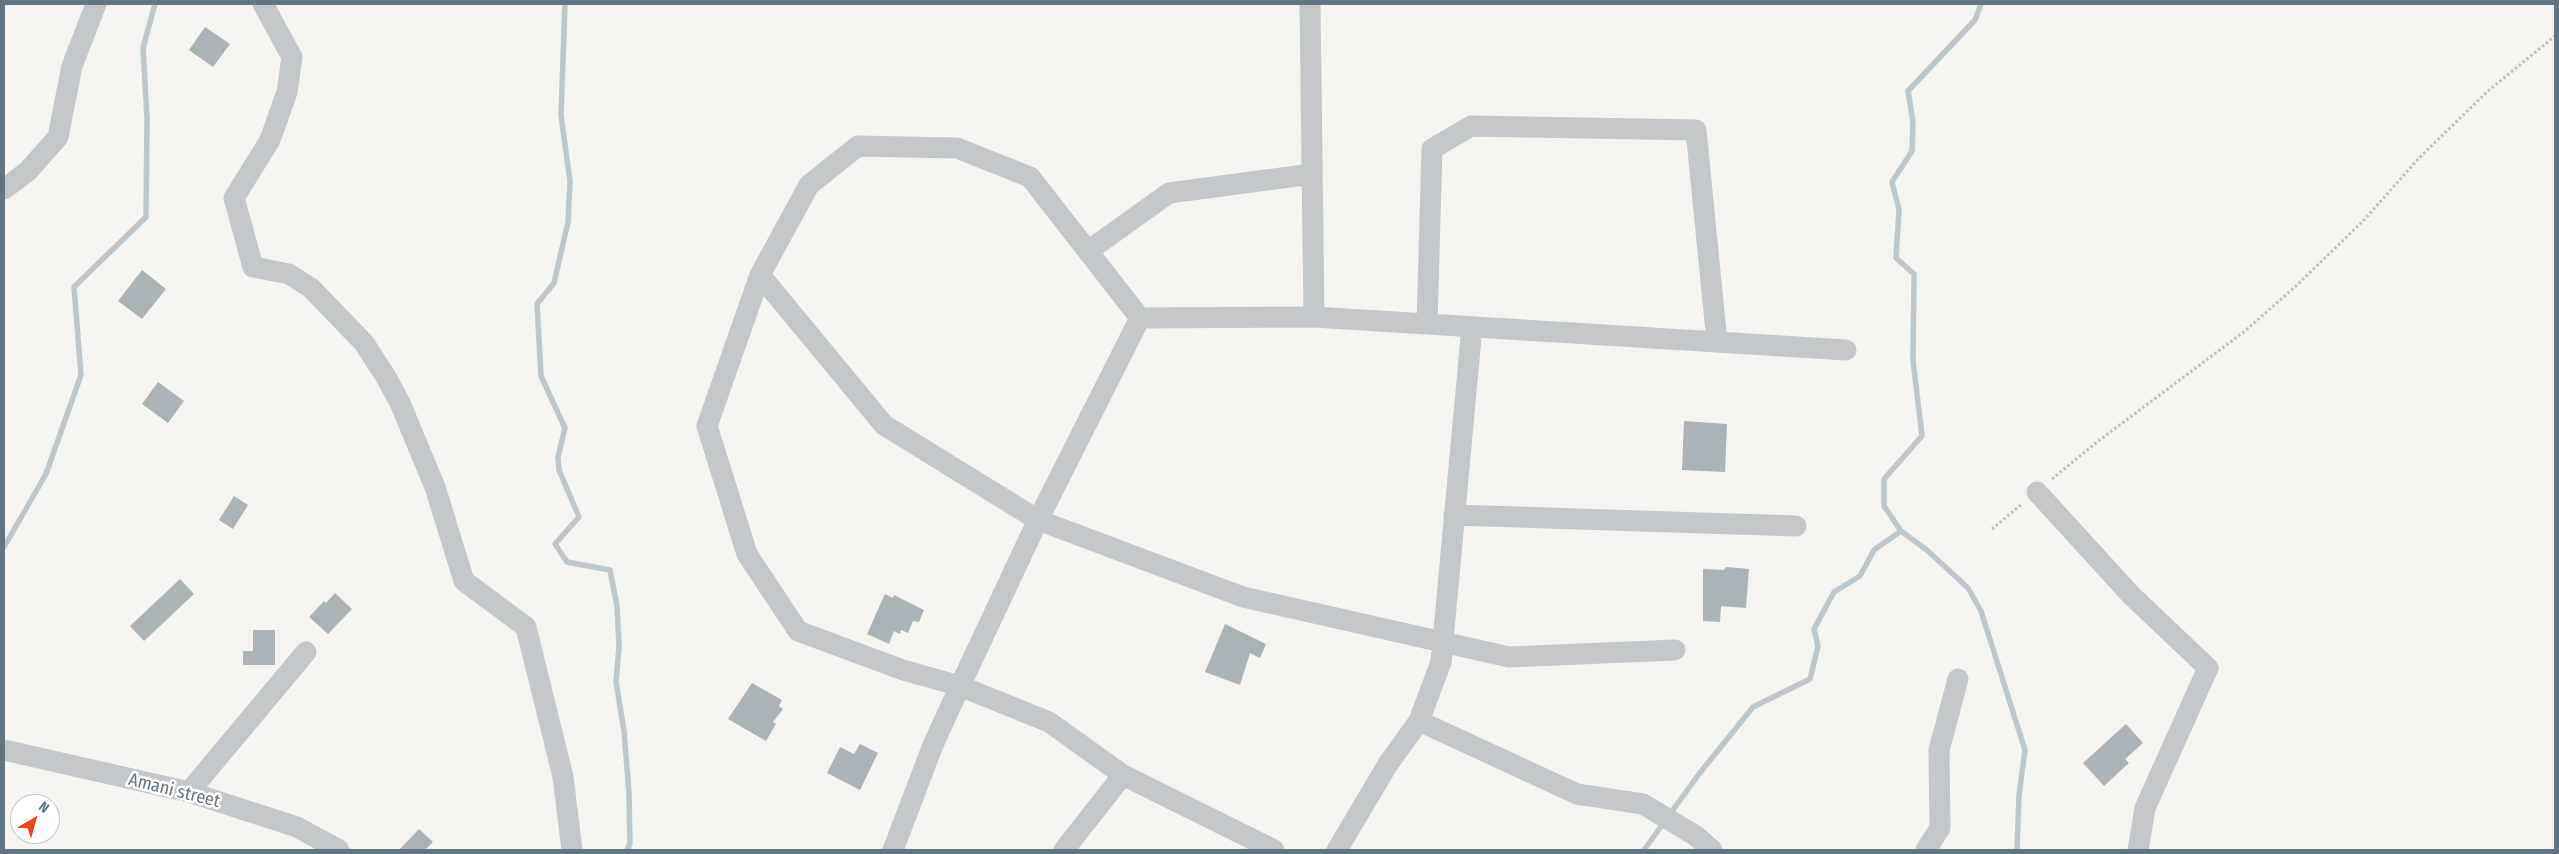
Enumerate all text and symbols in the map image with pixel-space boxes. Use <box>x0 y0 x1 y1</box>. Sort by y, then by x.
street label: Amani street <box>126 769 222 813</box>
north arrow <box>10 794 60 844</box>
text: N <box>35 798 52 817</box>

